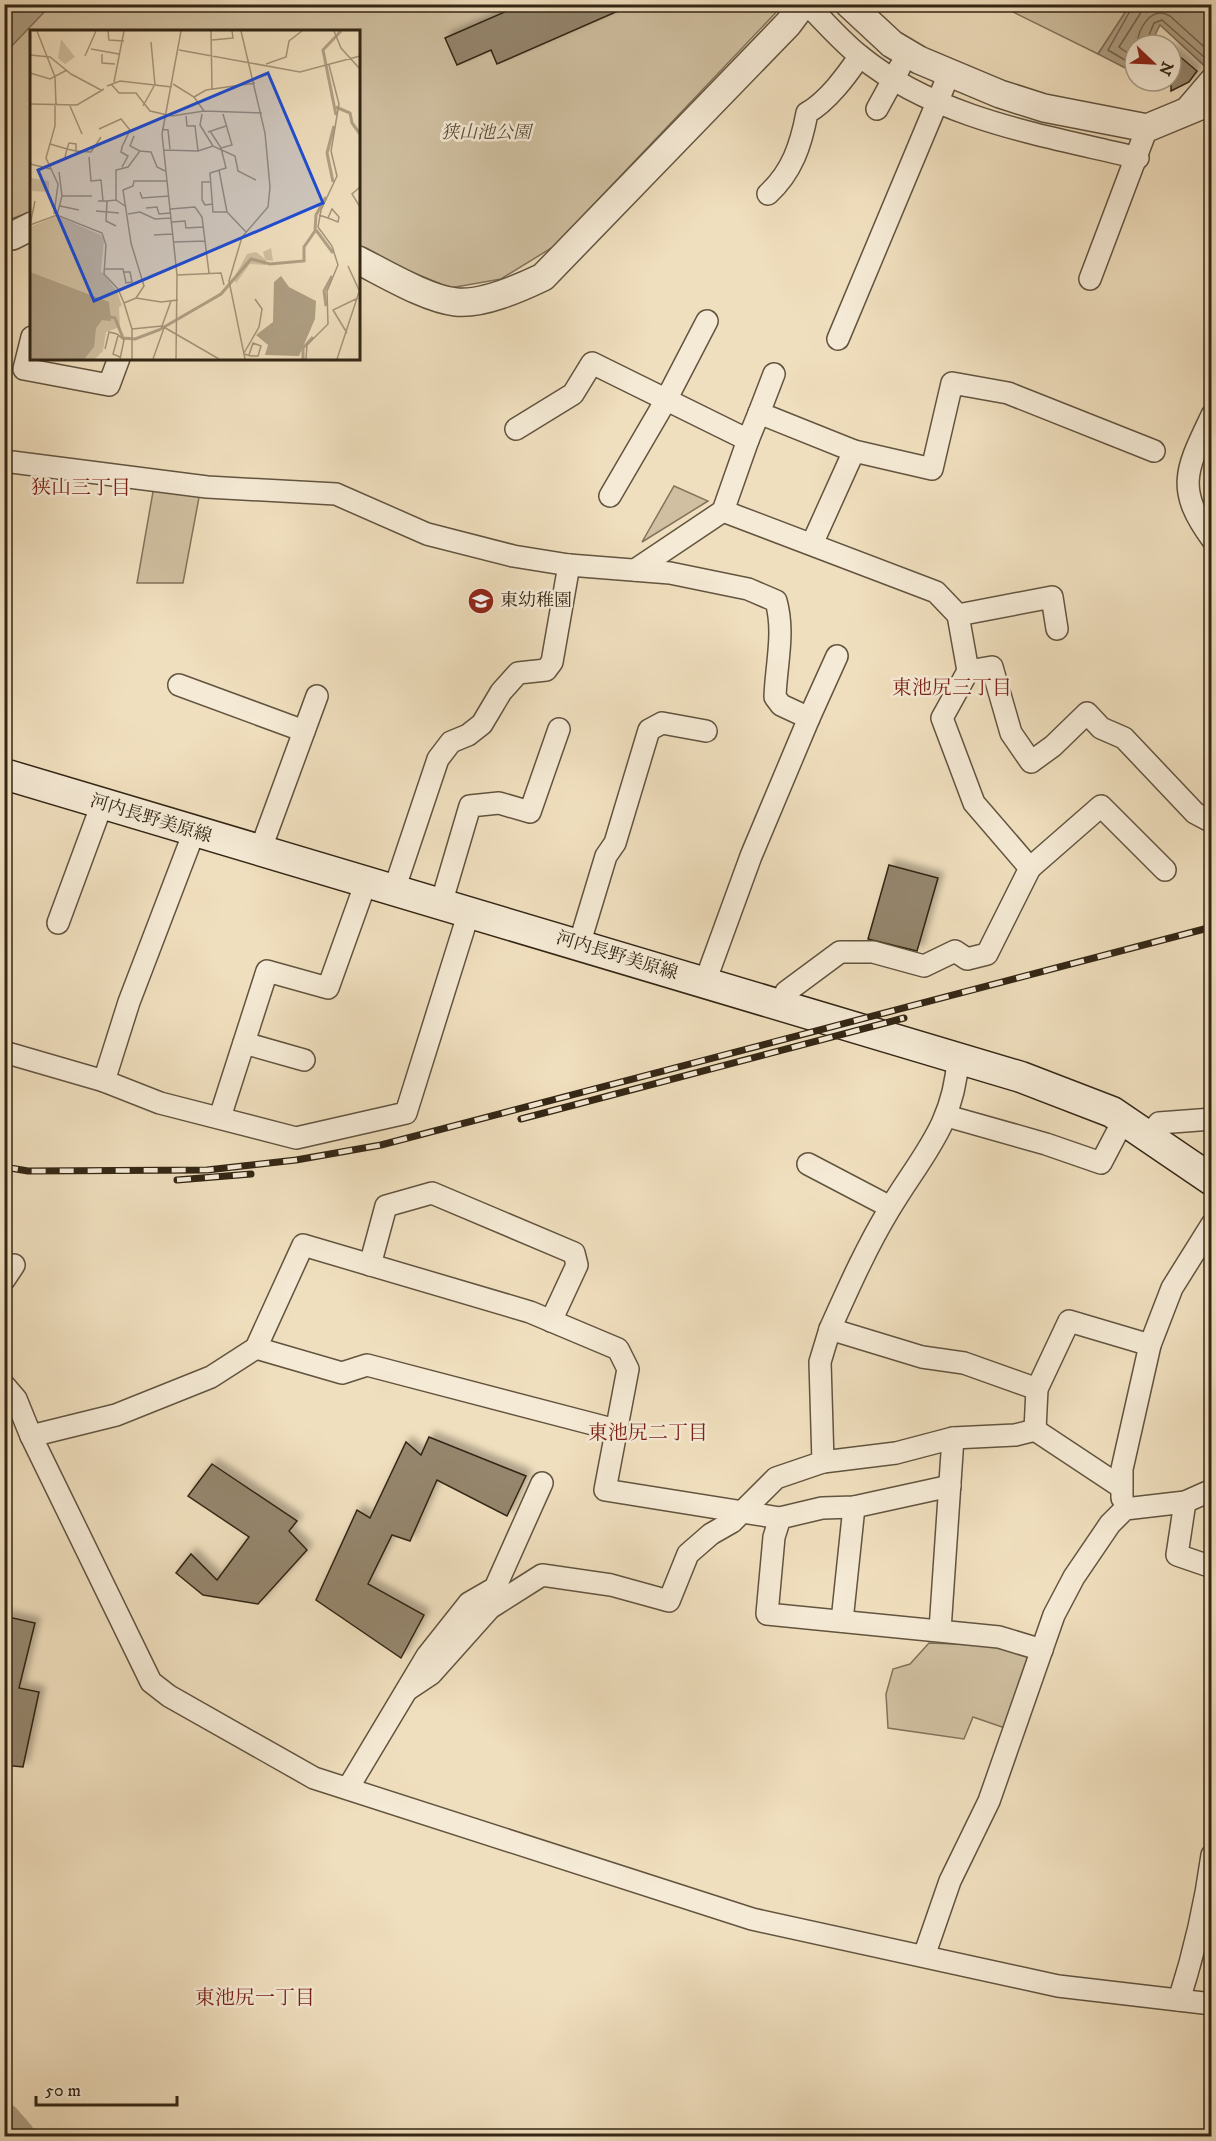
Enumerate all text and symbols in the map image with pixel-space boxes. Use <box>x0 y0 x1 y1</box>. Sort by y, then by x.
inset map <box>30 30 360 360</box>
north arrow <box>1123 33 1183 93</box>
text: N <box>1154 59 1178 78</box>
park label: 狭山池公園 <box>441 122 534 144</box>
district label: 狭山三丁目 <box>31 476 131 501</box>
school or university icon: 東幼稚園 <box>466 586 496 616</box>
place label: 東幼稚園 <box>500 590 572 612</box>
district label: 東池尻三丁目 <box>892 676 1012 701</box>
street label: 河内長野美原線 <box>88 790 214 848</box>
street label: 河内長野美原線 <box>554 927 680 985</box>
district label: 東池尻二丁目 <box>588 1421 708 1446</box>
district label: 東池尻一丁目 <box>195 1986 315 2011</box>
scale bar <box>36 2069 177 2107</box>
text: 50 m <box>45 2080 81 2102</box>

